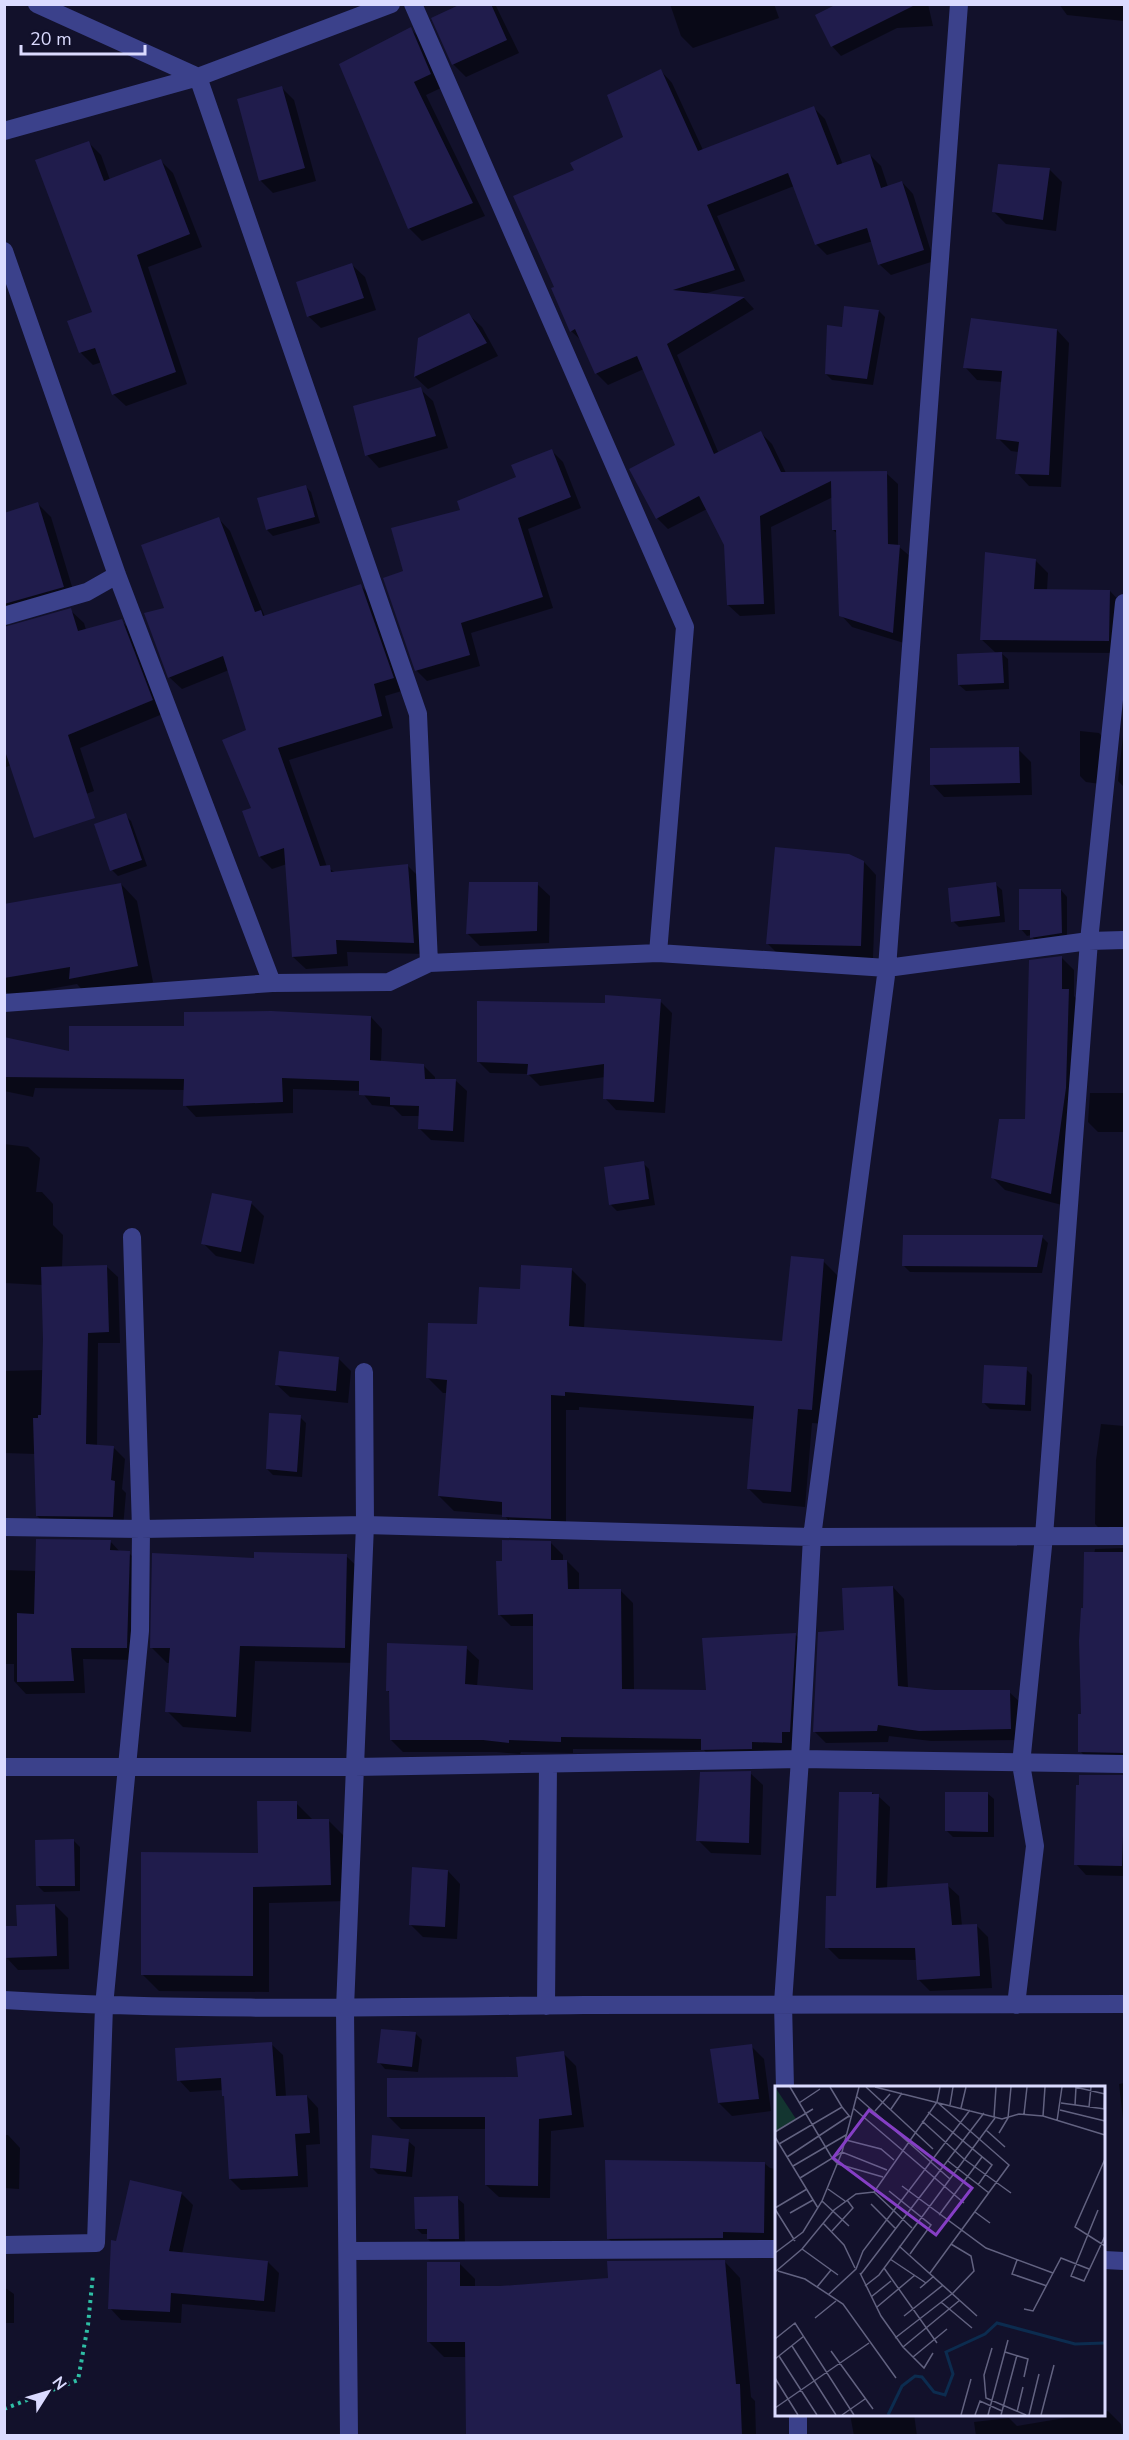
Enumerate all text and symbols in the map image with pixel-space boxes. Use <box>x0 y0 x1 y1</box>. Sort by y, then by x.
scale bar <box>21 18 146 56</box>
text: 20 m <box>30 27 72 51</box>
inset map <box>775 2086 1105 2416</box>
north arrow <box>18 2362 78 2422</box>
text: N <box>47 2372 72 2395</box>

